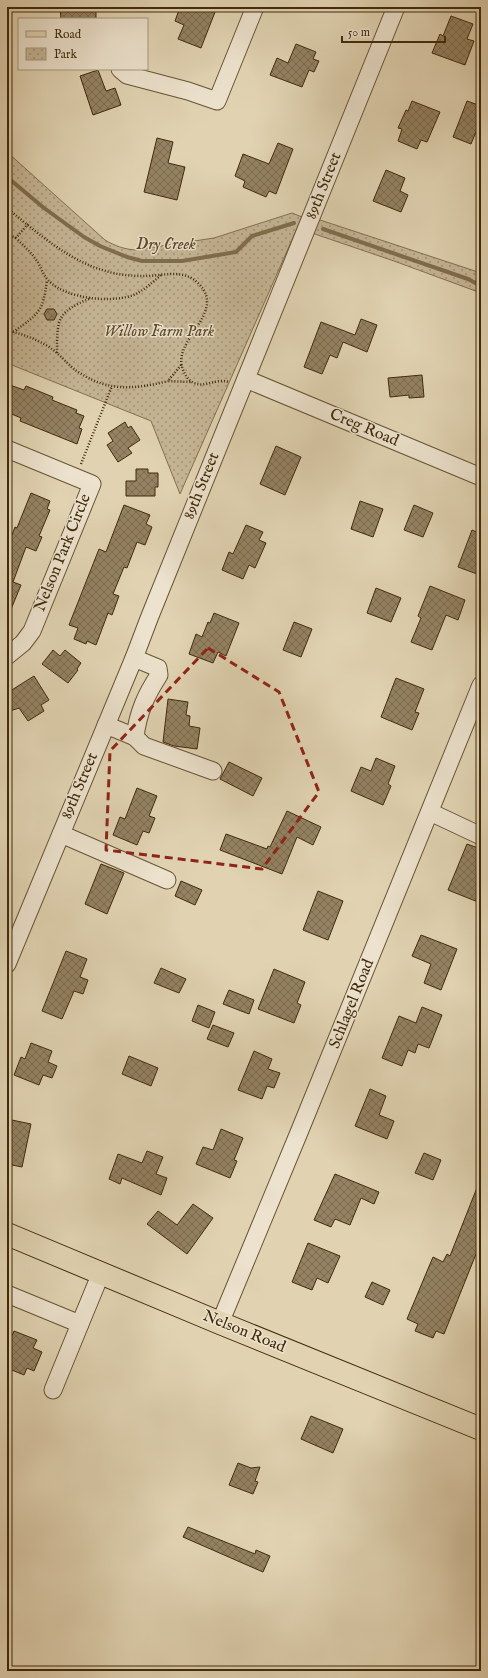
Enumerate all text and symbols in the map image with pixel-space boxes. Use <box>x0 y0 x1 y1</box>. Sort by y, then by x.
legend <box>18 18 148 70</box>
scale bar <box>342 18 445 44</box>
text: 50 m <box>348 25 370 40</box>
text: Road <box>54 27 82 42</box>
text: Park <box>54 47 77 62</box>
street label: 89th Street <box>302 149 347 222</box>
water label: Dry Creek <box>136 234 196 255</box>
park label: Willow Farm Park <box>104 322 215 342</box>
street label: Creg Road <box>327 405 402 452</box>
street label: 89th Street <box>180 449 225 522</box>
street label: Nelson Park Circle <box>30 491 96 615</box>
street label: 89th Street <box>57 749 103 822</box>
street label: Schlagel Road <box>325 956 379 1052</box>
street label: Nelson Road <box>200 1306 289 1358</box>

